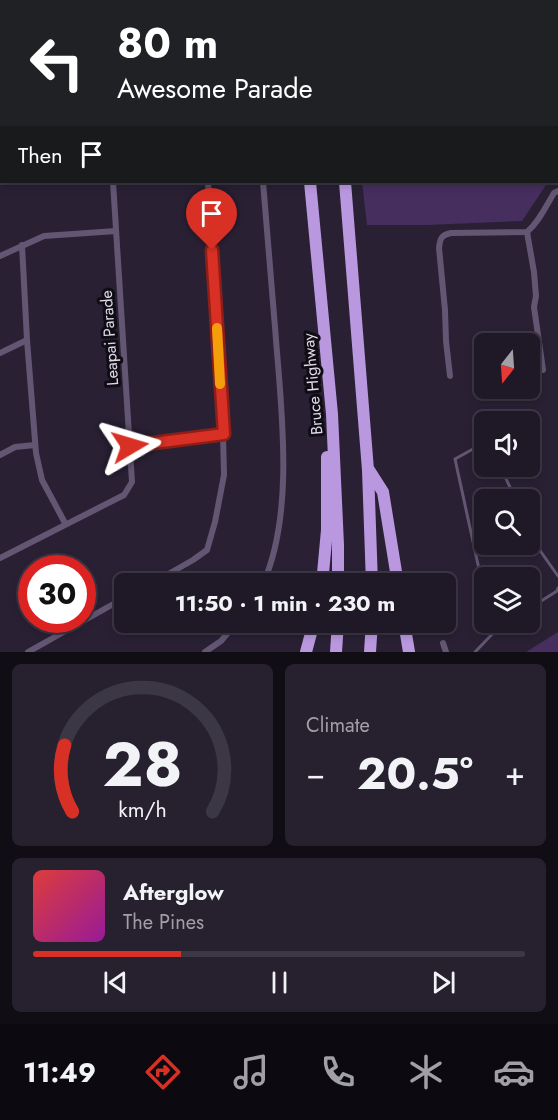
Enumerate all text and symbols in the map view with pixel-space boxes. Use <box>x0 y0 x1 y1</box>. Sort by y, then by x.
text: 80 m <box>117 13 218 74</box>
icon: left <box>18 24 96 102</box>
text: Awesome Parade <box>117 69 313 108</box>
icon: arrive <box>75 138 108 171</box>
text: Then <box>18 139 63 171</box>
pin <box>186 188 237 250</box>
icon: arrive <box>195 197 228 230</box>
street label: Leapai Parade <box>95 290 124 386</box>
street label: Bruce Highway <box>297 331 328 436</box>
north arrow <box>474 333 540 399</box>
map controls <box>474 333 540 633</box>
button: sound <box>474 411 540 477</box>
position arrow <box>98 414 162 478</box>
button: search <box>474 489 540 555</box>
speed limit sign: 30 <box>18 555 96 633</box>
button: layers <box>474 567 540 633</box>
text: 11:50 · 1 min · 230 m <box>175 587 395 619</box>
text: Climate <box>306 711 370 740</box>
text: 28 <box>102 719 183 809</box>
text: 20.5° <box>357 741 473 806</box>
text: − <box>306 750 325 797</box>
text: + <box>505 750 525 797</box>
text: km/h <box>118 794 167 825</box>
text: Afterglow <box>123 876 224 908</box>
text: The Pines <box>123 908 204 937</box>
icon: previous <box>99 966 132 999</box>
icon: pause <box>263 966 296 999</box>
icon: next <box>427 966 460 999</box>
icon: directions <box>142 1051 184 1093</box>
icon: music <box>230 1051 272 1093</box>
icon: phone <box>317 1051 359 1093</box>
icon: climate <box>405 1051 447 1093</box>
icon: car <box>493 1051 535 1093</box>
text: 11:49 <box>23 1053 96 1092</box>

